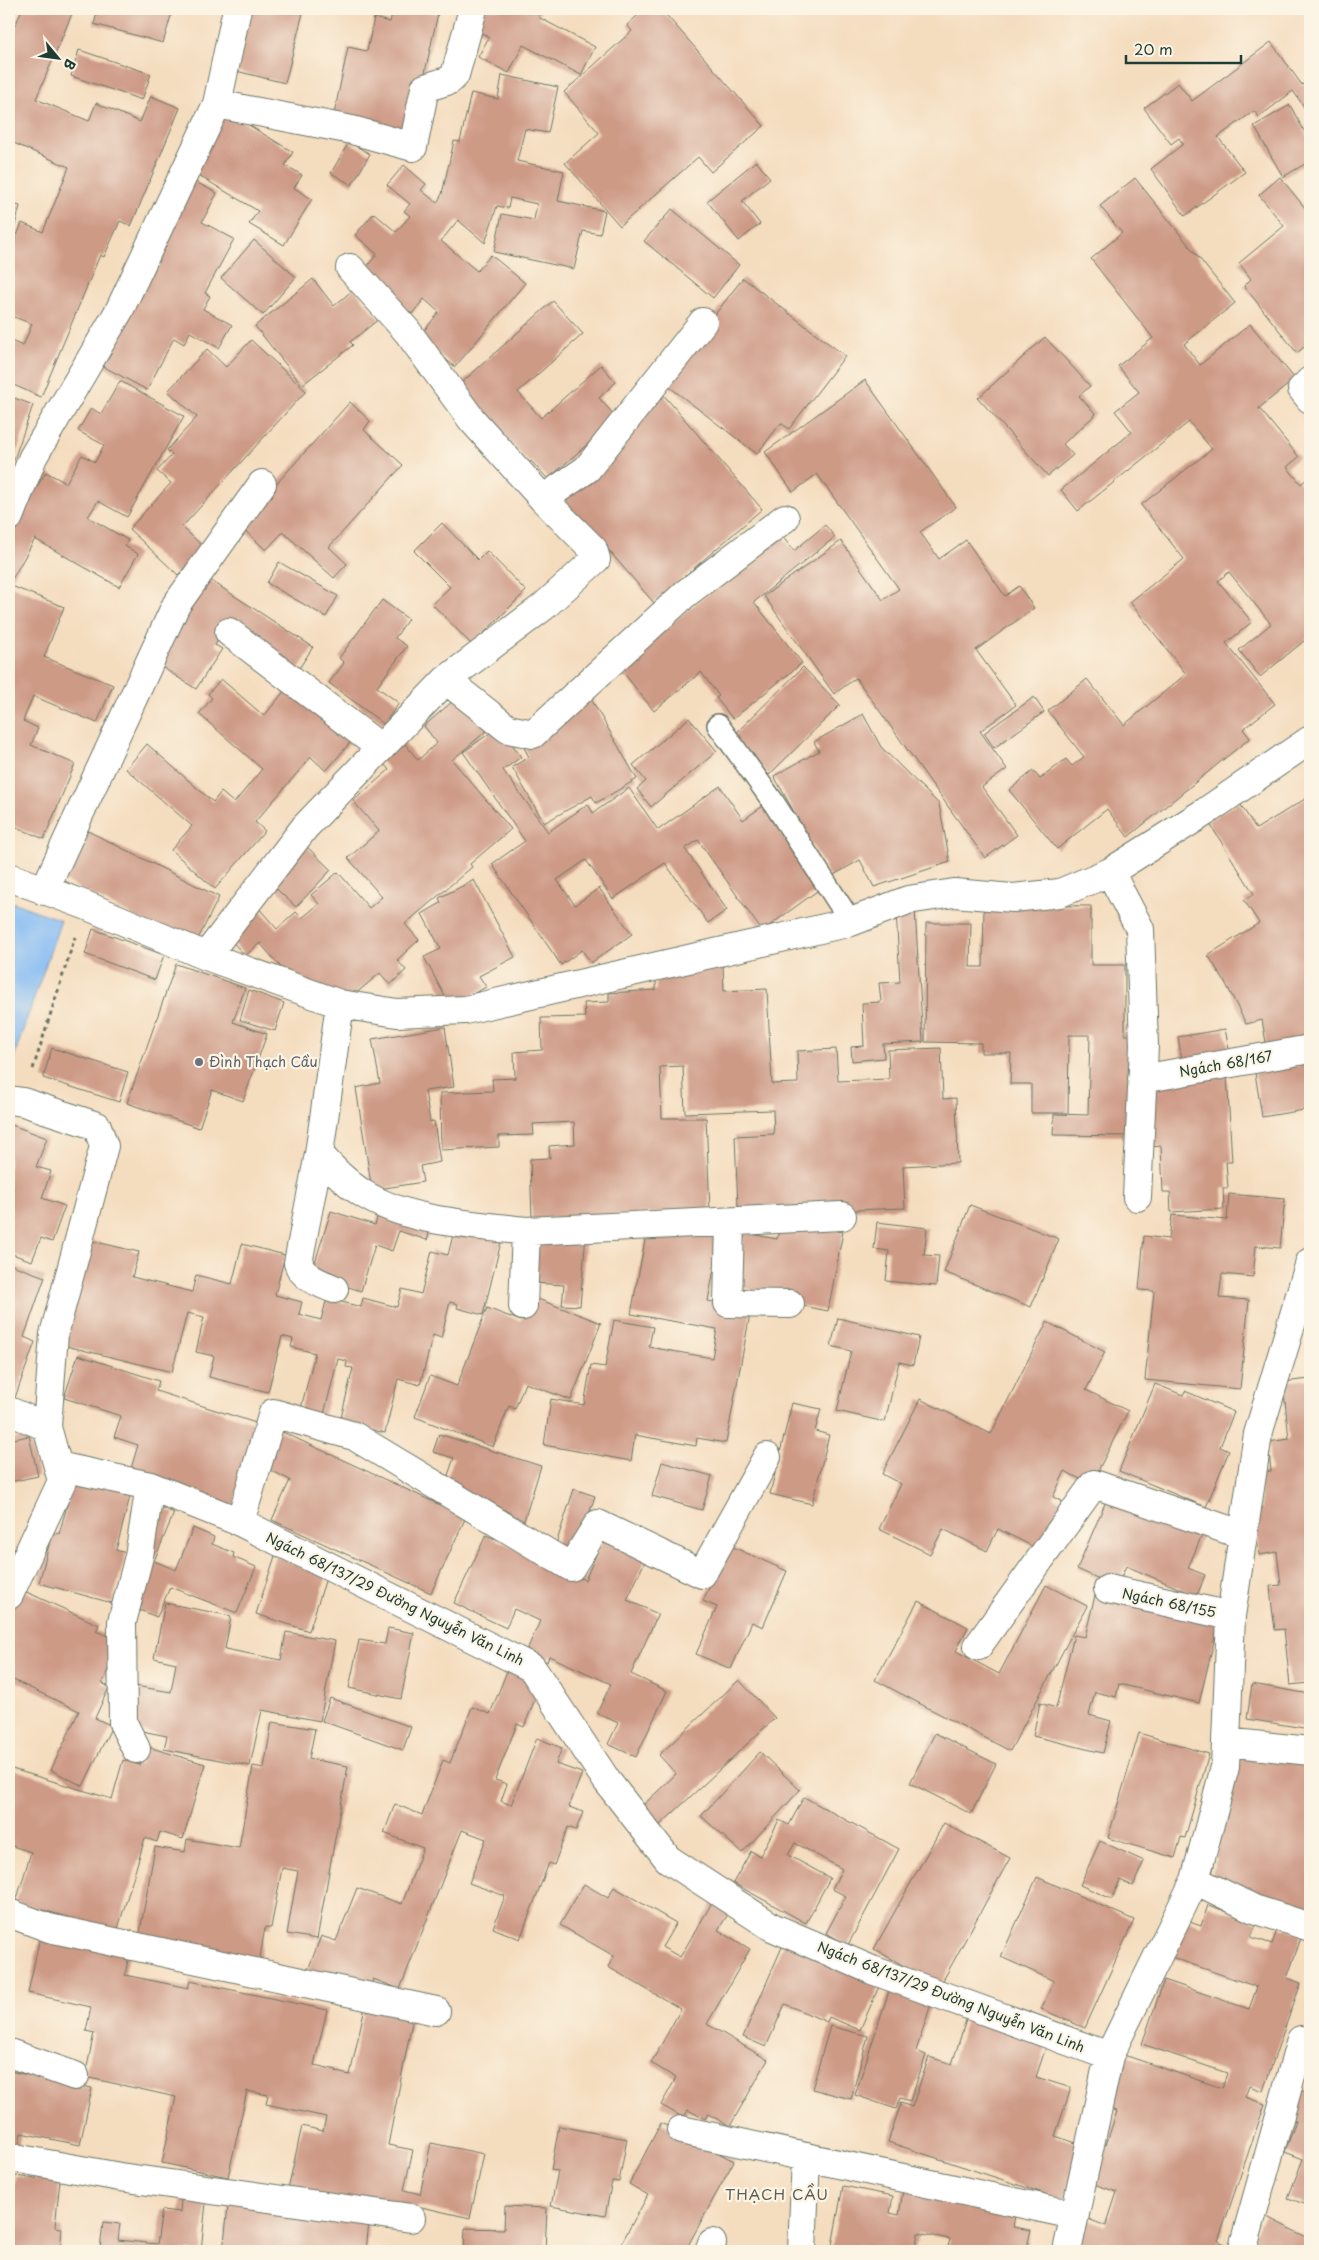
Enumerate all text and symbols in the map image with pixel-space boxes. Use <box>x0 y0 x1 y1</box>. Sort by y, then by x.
north arrow <box>32 32 82 82</box>
scale bar <box>1126 32 1242 64</box>
text: 20 m <box>1134 37 1173 60</box>
text: B <box>58 55 81 74</box>
street label: Ngách 68/167 <box>1178 1045 1274 1082</box>
place label: Đình Thạch Cầu <box>209 1051 318 1072</box>
marker: Đình Thạch Cầu <box>193 1056 205 1068</box>
street label: Ngách 68/137/29 Đường Nguyễn Văn Linh <box>263 1527 528 1670</box>
street label: Ngách 68/155 <box>1120 1582 1218 1623</box>
street label: Ngách 68/137/29 Đường Nguyễn Văn Linh <box>814 1936 1088 2057</box>
district label: THẠCH CẦU <box>725 2182 829 2205</box>

